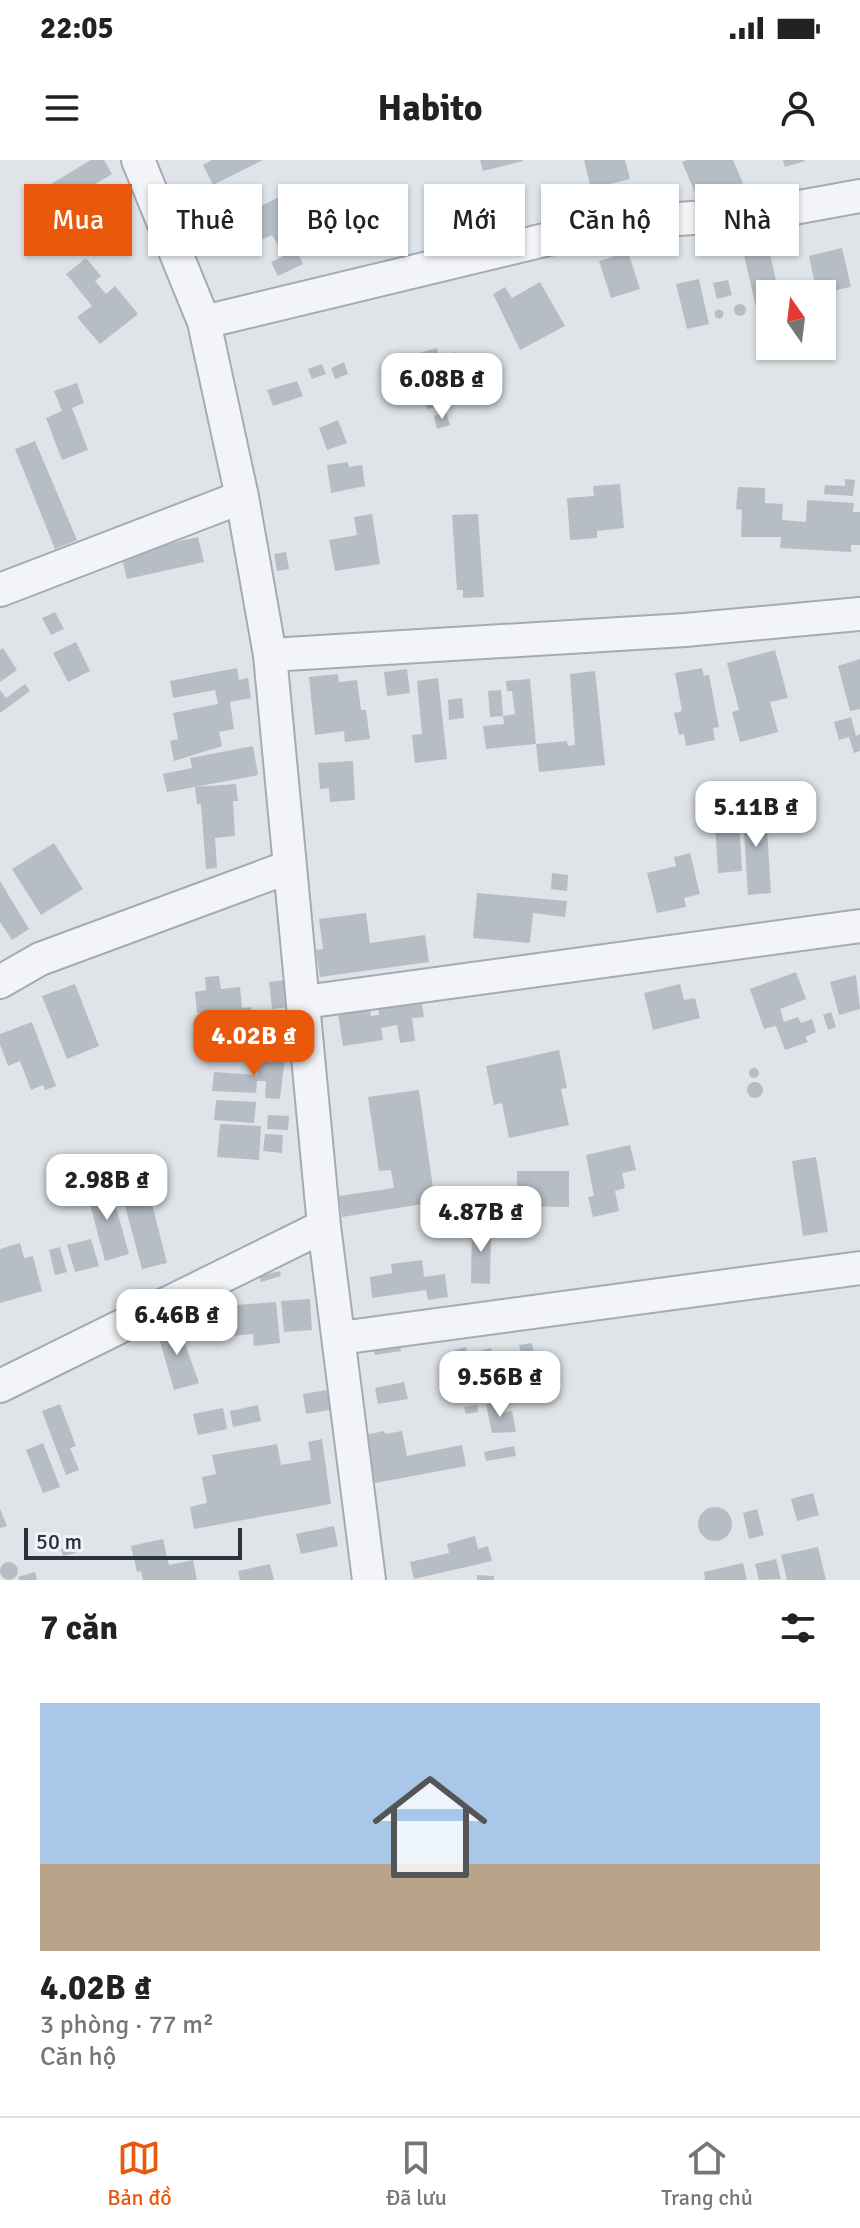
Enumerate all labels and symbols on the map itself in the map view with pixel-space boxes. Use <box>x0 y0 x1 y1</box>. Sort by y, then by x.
north arrow <box>756 280 836 360</box>
pin: 6.08B ₫ <box>368 353 516 421</box>
pin: 5.11B ₫ <box>682 781 830 849</box>
pin: 4.02B ₫ <box>180 1010 328 1078</box>
pin: 2.98B ₫ <box>33 1154 181 1222</box>
pin: 4.87B ₫ <box>407 1186 555 1254</box>
pin: 6.46B ₫ <box>103 1289 251 1357</box>
pin: 9.56B ₫ <box>426 1351 574 1419</box>
scale bar <box>24 1524 242 1560</box>

